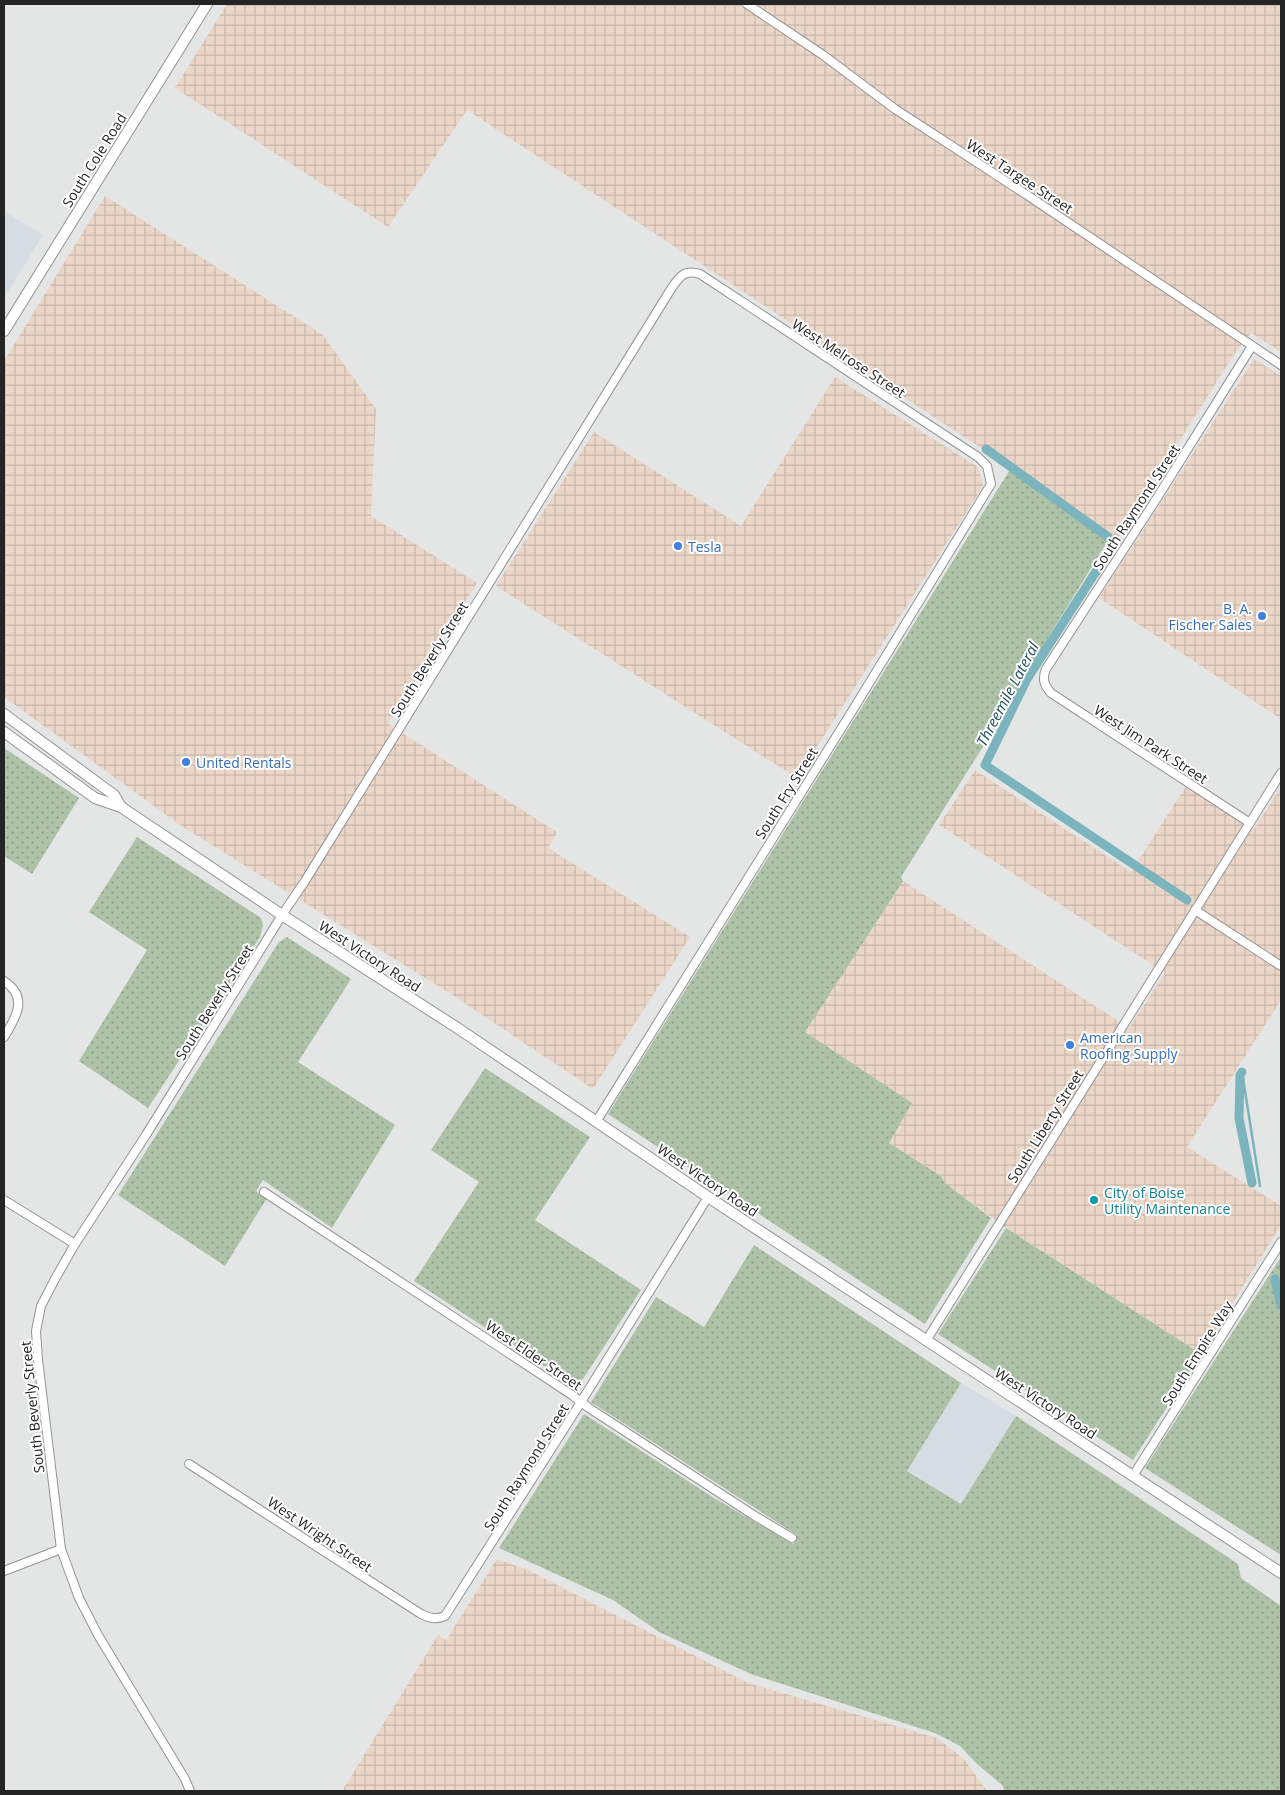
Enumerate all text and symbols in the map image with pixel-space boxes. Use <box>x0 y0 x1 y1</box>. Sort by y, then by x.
street label: South Cole Road <box>57 109 131 211</box>
street label: West Targee Street <box>963 134 1077 218</box>
street label: West Melrose Street <box>789 314 909 402</box>
street label: South Raymond Street <box>1088 440 1184 574</box>
place label: Tesla <box>688 537 722 556</box>
marker: Tesla <box>672 540 684 552</box>
street label: South Beverly Street <box>386 598 472 720</box>
place label: B. A. Fischer Sales <box>1169 599 1252 634</box>
marker: B. A. Fischer Sales <box>1256 610 1268 622</box>
water label: Threemile Lateral <box>971 637 1043 750</box>
street label: West Jim Park Street <box>1090 700 1212 788</box>
street label: South Fry Street <box>750 744 822 842</box>
place label: United Rentals <box>196 753 292 772</box>
marker: United Rentals <box>180 756 192 768</box>
street label: West Victory Road <box>315 916 425 996</box>
street label: South Beverly Street <box>171 941 257 1063</box>
place label: American Roofing Supply <box>1080 1028 1178 1063</box>
marker: American Roofing Supply <box>1064 1039 1076 1051</box>
street label: South Liberty Street <box>1003 1066 1087 1186</box>
street label: West Victory Road <box>654 1139 762 1221</box>
place label: City of Boise Utility Maintenance <box>1104 1183 1230 1218</box>
marker: City of Boise Utility Maintenance <box>1088 1194 1100 1206</box>
street label: South Empire Way <box>1157 1296 1237 1409</box>
street label: West Elder Street <box>482 1316 586 1394</box>
street label: South Beverly Street <box>16 1340 48 1474</box>
street label: West Victory Road <box>991 1363 1101 1443</box>
street label: South Raymond Street <box>479 1400 573 1534</box>
street label: West Wright Street <box>264 1492 376 1576</box>

